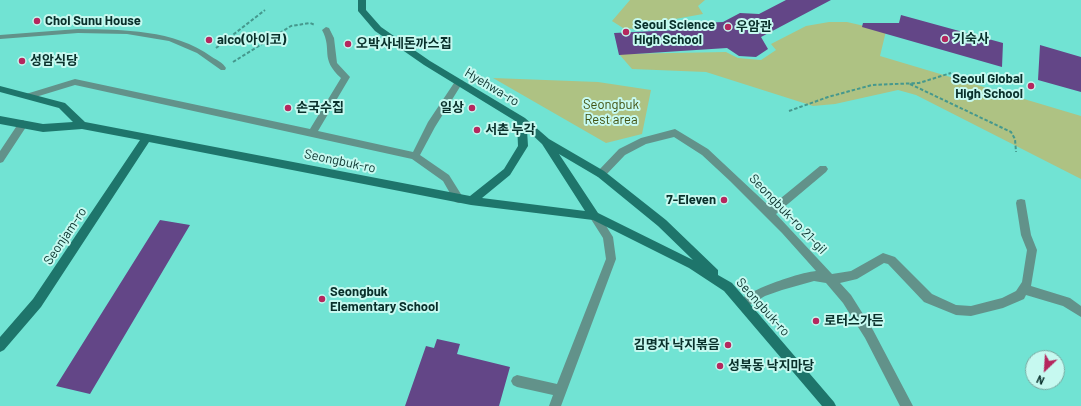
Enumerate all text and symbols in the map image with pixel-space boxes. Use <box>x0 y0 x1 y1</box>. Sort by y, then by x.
place label: Choi Sunu House <box>45 13 141 29</box>
marker: Choi Sunu House <box>32 16 42 26</box>
place label: Seoul Science High School <box>634 17 715 48</box>
place label: 우암관 <box>736 19 772 35</box>
marker: 우암관 <box>723 22 733 32</box>
marker: Seoul Science High School <box>621 27 631 37</box>
place label: 기숙사 <box>953 31 989 47</box>
place label: aico(아이코) <box>217 32 286 48</box>
marker: 기숙사 <box>940 34 950 44</box>
marker: aico(아이코) <box>204 35 214 45</box>
place label: 오박사네돈까스집 <box>356 36 452 52</box>
marker: 오박사네돈까스집 <box>343 39 353 49</box>
place label: 성암식당 <box>30 53 78 69</box>
marker: 성암식당 <box>17 56 27 66</box>
street label: Hyehwa-ro <box>462 65 522 109</box>
place label: Seoul Global High School <box>952 71 1023 102</box>
marker: Seoul Global High School <box>1026 81 1036 91</box>
park label: Seongbuk Rest area <box>583 97 639 128</box>
place label: 손국수집 <box>296 100 344 116</box>
place label: 일상 <box>440 100 464 116</box>
marker: 손국수집 <box>283 103 293 113</box>
marker: 일상 <box>467 103 477 113</box>
place label: 서촌 누각 <box>485 122 535 138</box>
marker: 서촌 누각 <box>472 125 482 135</box>
street label: Seongbuk-ro <box>303 146 377 176</box>
street label: Seongbuk-ro 21-gil <box>746 171 830 257</box>
place label: 7-Eleven <box>666 192 716 208</box>
marker: 7-Eleven <box>719 195 729 205</box>
street label: Seonjam-ro <box>40 204 90 268</box>
street label: Seongbuk-ro <box>733 275 793 339</box>
place label: Seongbuk Elementary School <box>330 284 438 315</box>
marker: Seongbuk Elementary School <box>317 294 327 304</box>
place label: 로터스가든 <box>824 313 884 329</box>
marker: 로터스가든 <box>811 316 821 326</box>
place label: 김명자 낙지볶음 <box>634 337 720 353</box>
marker: 김명자 낙지볶음 <box>723 340 733 350</box>
north arrow <box>1025 350 1065 390</box>
place label: 성북동 낙지마당 <box>728 358 814 374</box>
marker: 성북동 낙지마당 <box>715 361 725 371</box>
text: N <box>1034 373 1046 388</box>

